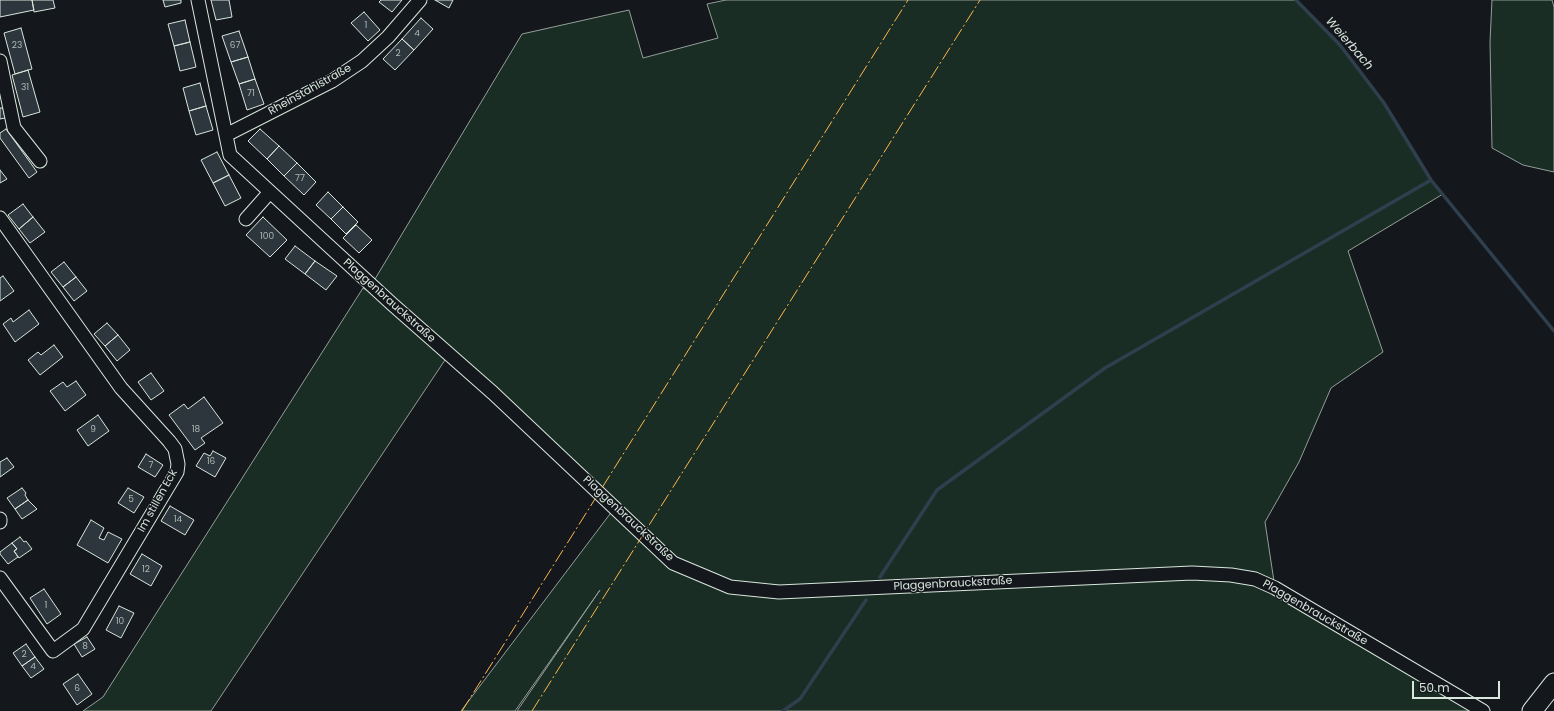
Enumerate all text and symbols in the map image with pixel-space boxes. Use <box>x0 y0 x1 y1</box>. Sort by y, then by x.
water label: Weierbach <box>1322 15 1376 73</box>
house number: 1 <box>365 21 367 31</box>
house number: 4 <box>414 29 420 39</box>
house number: 23 <box>12 41 22 51</box>
house number: 67 <box>230 41 240 51</box>
house number: 2 <box>395 49 401 59</box>
street label: Rheinstahlstraße <box>266 62 354 118</box>
house number: 31 <box>21 83 29 93</box>
house number: 71 <box>247 89 255 99</box>
house number: 77 <box>295 174 305 184</box>
house number: 100 <box>260 232 274 242</box>
street label: Plaggenbrauckstraße <box>340 256 438 346</box>
house number: 9 <box>90 425 96 435</box>
house number: 18 <box>192 425 200 435</box>
house number: 16 <box>207 457 215 467</box>
house number: 7 <box>149 461 153 471</box>
street label: Im stillen Eck <box>135 467 181 535</box>
street label: Plaggenbrauckstraße <box>580 474 676 564</box>
house number: 5 <box>128 495 134 505</box>
house number: 14 <box>174 515 182 525</box>
house number: 12 <box>142 565 150 575</box>
street label: Plaggenbrauckstraße <box>893 574 1013 594</box>
street label: Plaggenbrauckstraße <box>1260 577 1370 649</box>
house number: 1 <box>45 601 47 611</box>
house number: 10 <box>116 617 124 627</box>
house number: 8 <box>82 642 88 652</box>
house number: 2 <box>21 650 27 660</box>
house number: 4 <box>30 662 36 672</box>
scale bar <box>1414 673 1502 699</box>
text: 50 m <box>1419 679 1450 696</box>
house number: 6 <box>74 684 80 694</box>

